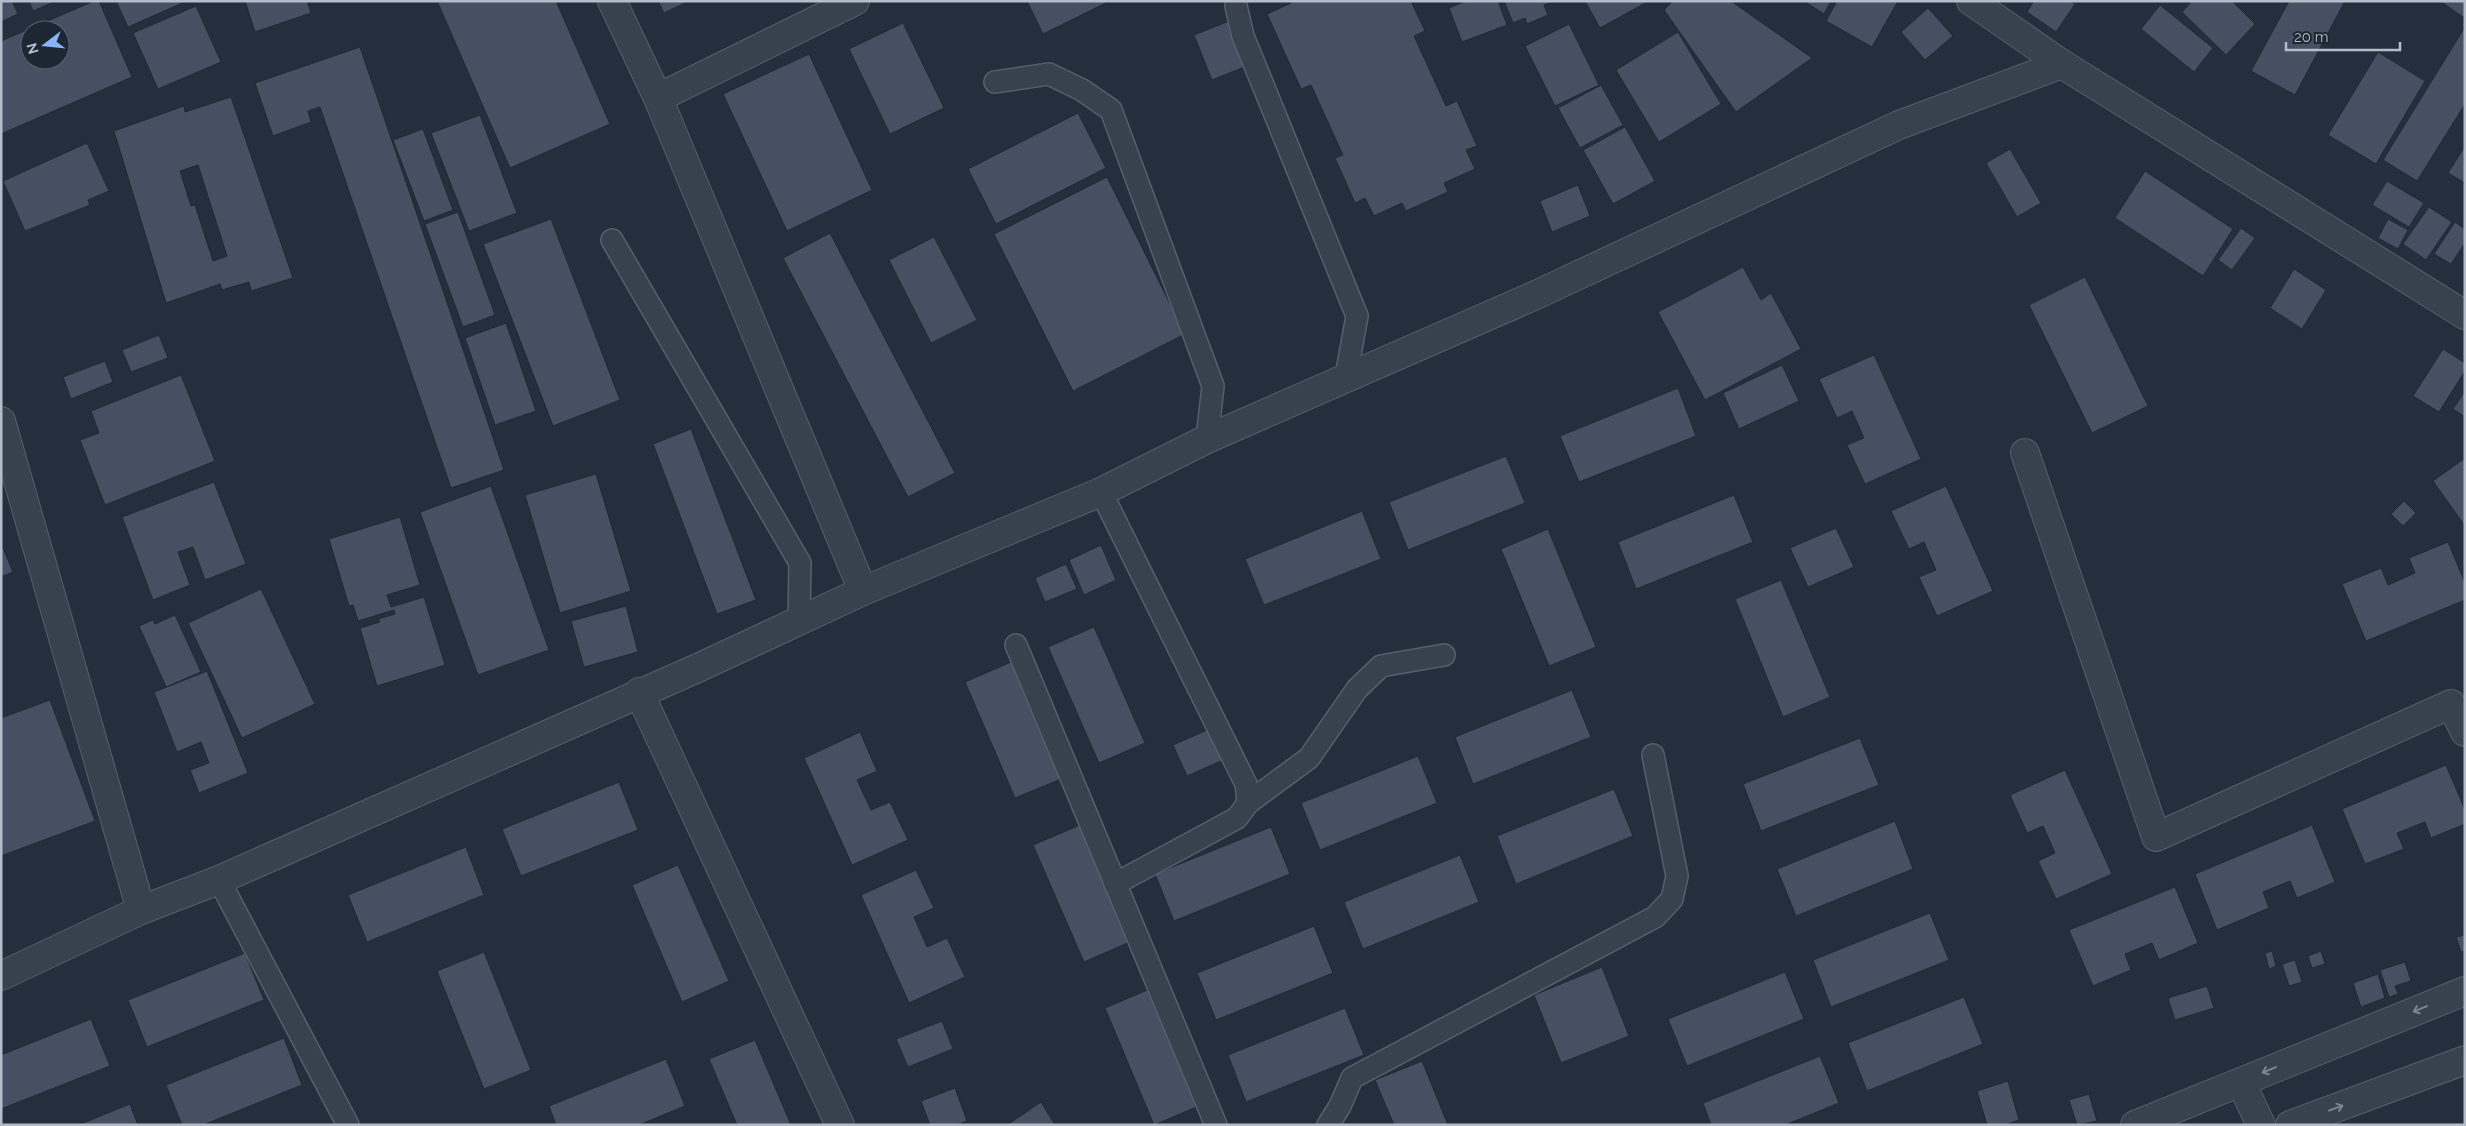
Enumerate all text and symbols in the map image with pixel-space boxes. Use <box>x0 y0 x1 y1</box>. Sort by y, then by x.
north arrow <box>20 20 70 70</box>
scale bar <box>2286 20 2400 52</box>
text: 20 m <box>2294 28 2329 46</box>
text: N <box>23 41 42 56</box>
one-way arrow <box>2412 1006 2427 1015</box>
one-way arrow <box>2262 1066 2277 1076</box>
one-way arrow <box>2328 1103 2343 1112</box>

